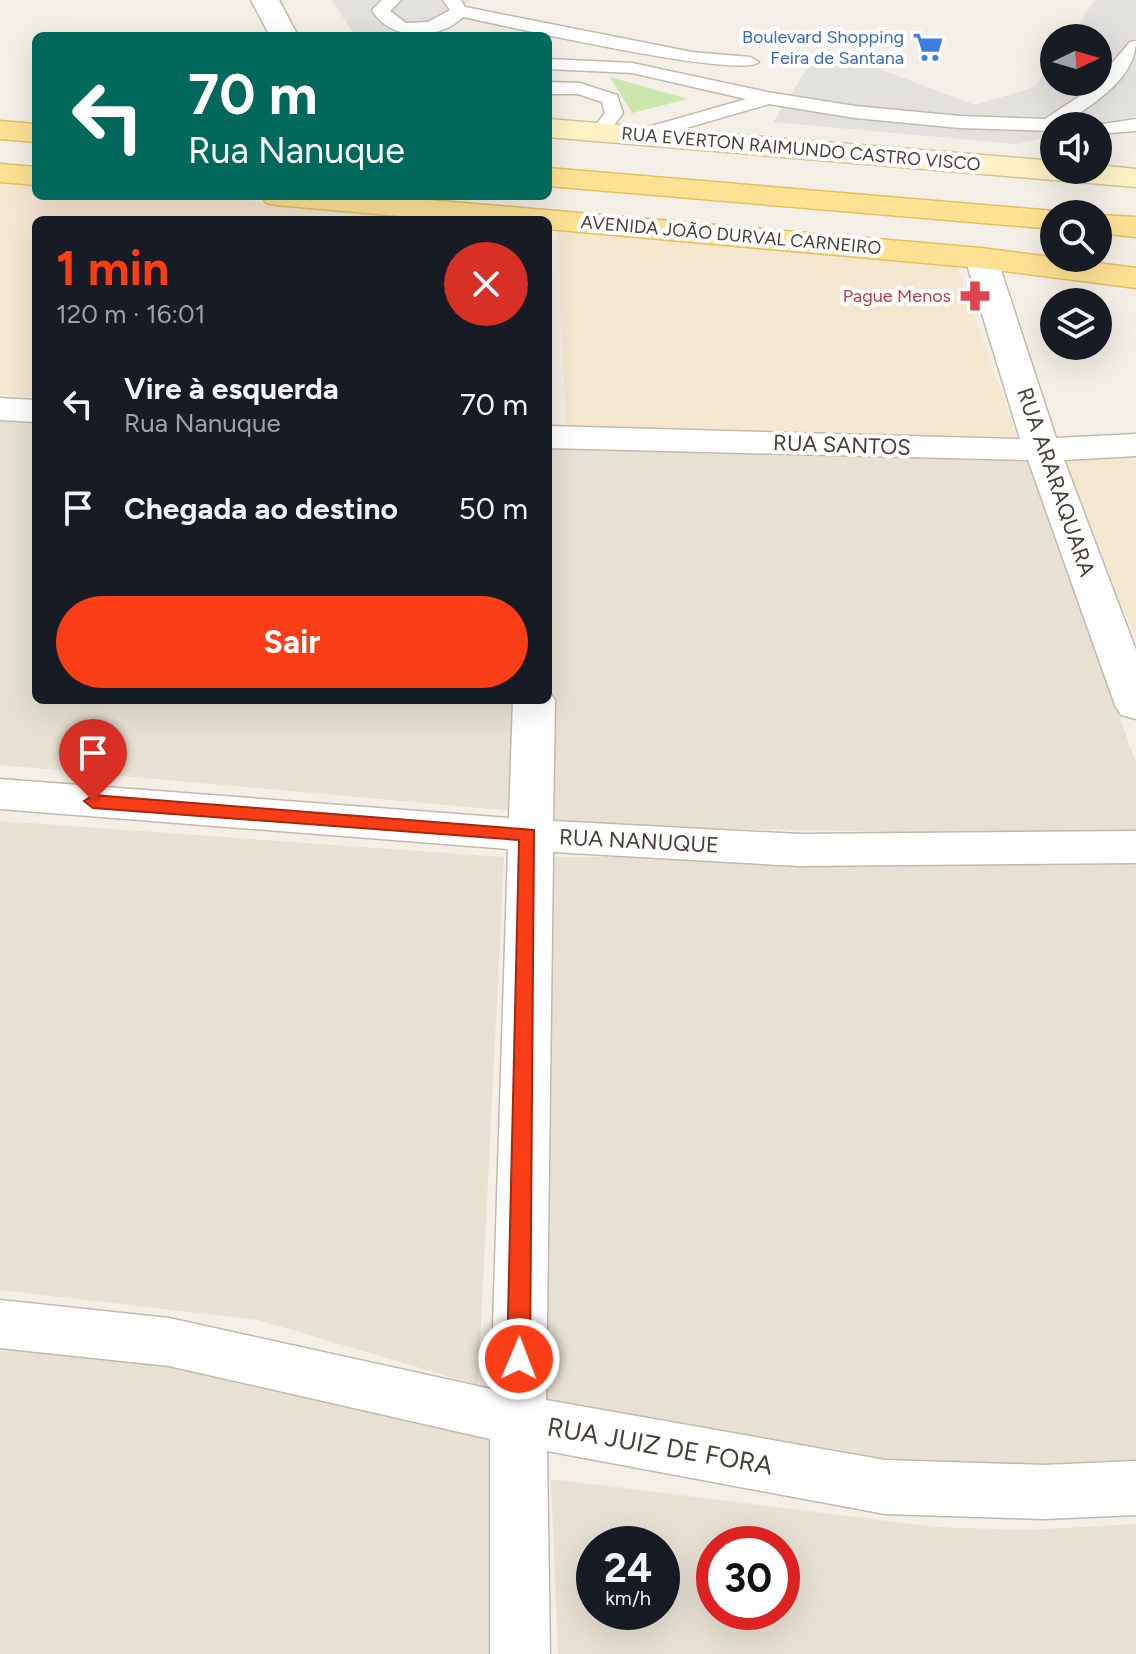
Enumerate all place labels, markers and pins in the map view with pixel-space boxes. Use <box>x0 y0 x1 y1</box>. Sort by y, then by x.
place label: Boulevard Shopping Feira de Santana <box>742 26 904 69</box>
supermarket icon: Boulevard Shopping Feira de Santana <box>911 30 945 64</box>
pharmacy icon: Pague Menos <box>958 279 992 313</box>
place label: Pague Menos <box>843 285 951 307</box>
pin <box>59 719 127 801</box>

